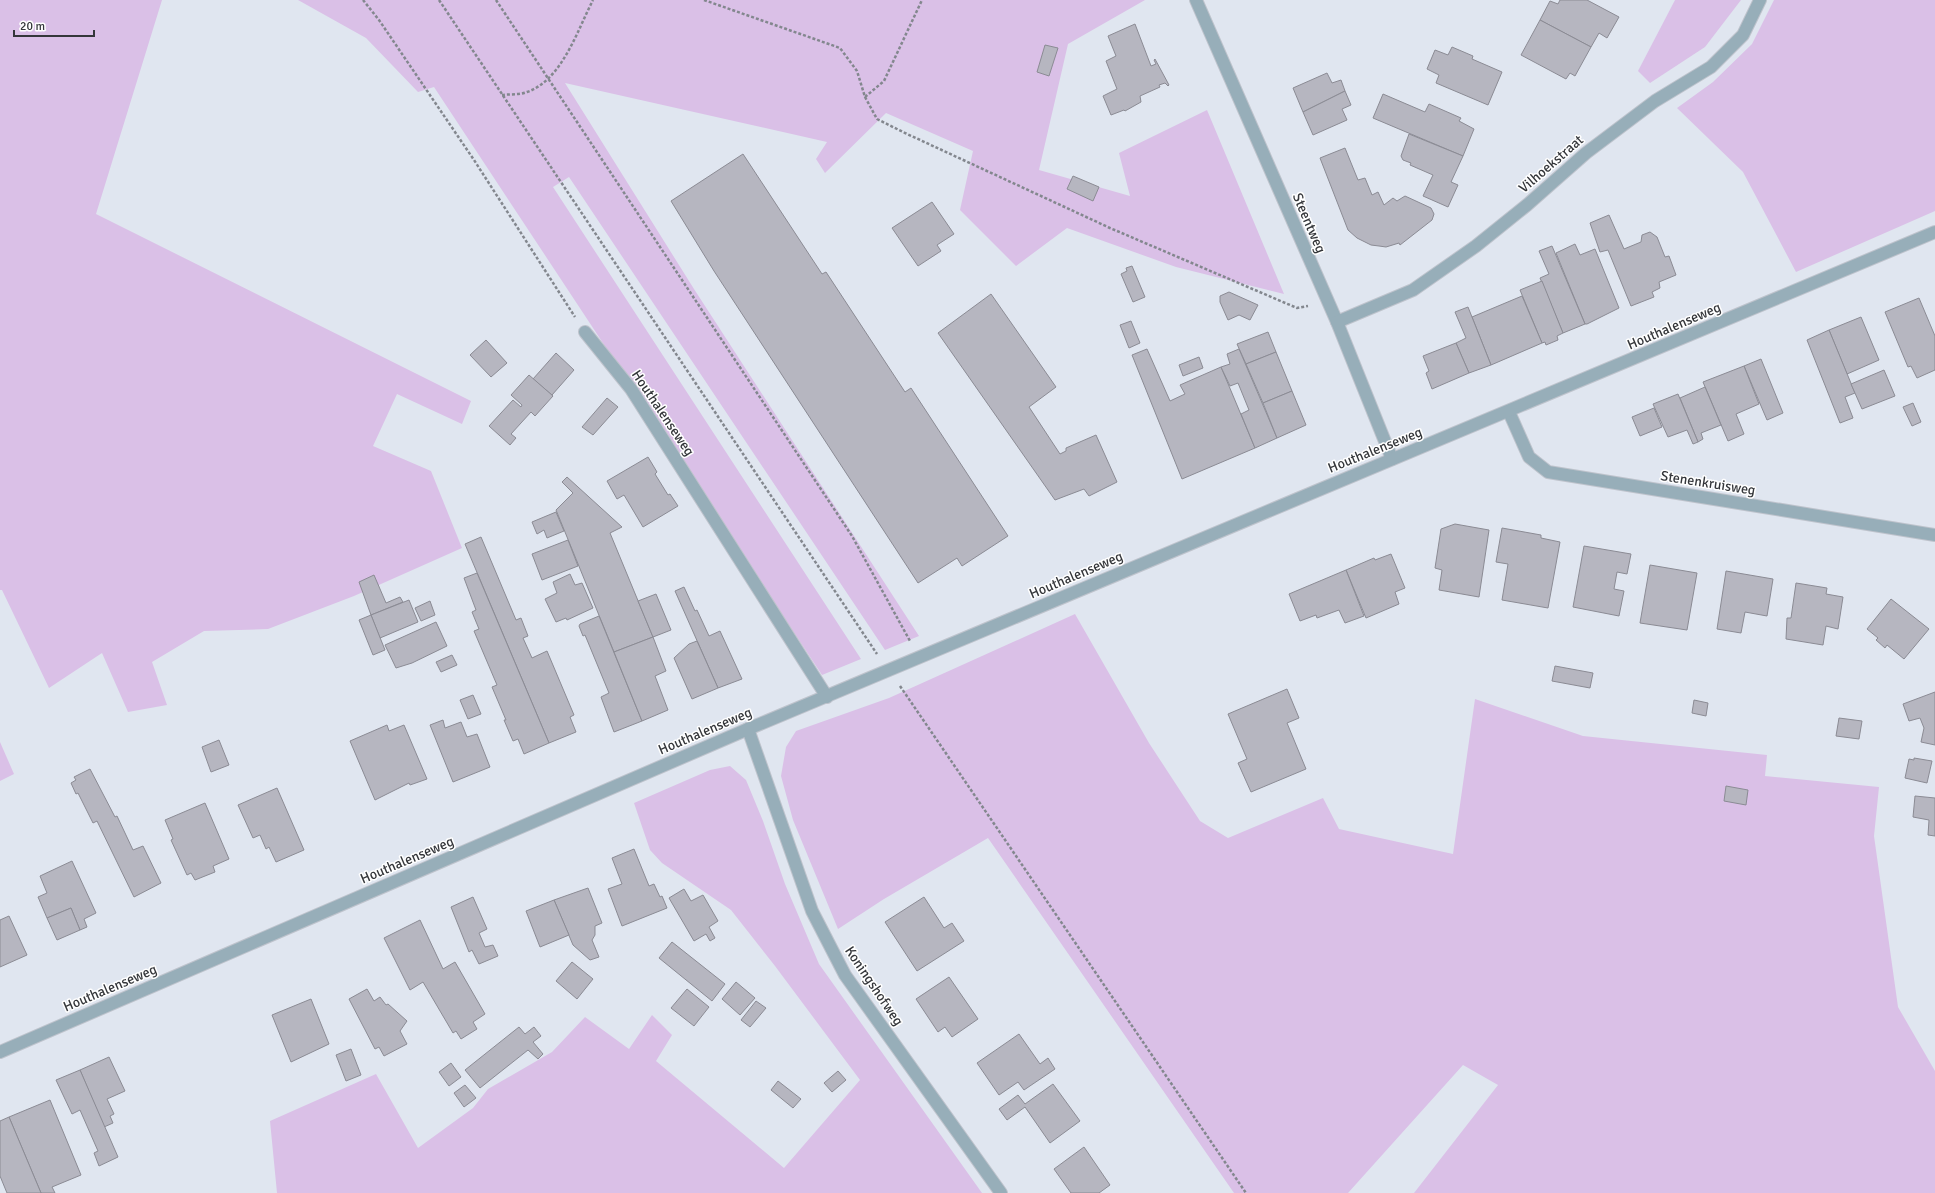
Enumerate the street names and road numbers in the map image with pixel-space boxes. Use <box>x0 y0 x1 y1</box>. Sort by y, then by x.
street label: Vilhoekstraat <box>1515 131 1587 197</box>
street label: Steentweg <box>1289 190 1329 256</box>
street label: Houthalenseweg <box>1625 299 1723 353</box>
street label: Houthalenseweg <box>628 367 698 459</box>
street label: Houthalenseweg <box>1326 423 1424 477</box>
street label: Stenenkruisweg <box>1659 467 1757 499</box>
street label: Houthalenseweg <box>1027 548 1125 602</box>
street label: Houthalenseweg <box>656 704 754 758</box>
street label: Houthalenseweg <box>358 833 456 887</box>
street label: Koningshofweg <box>841 943 907 1029</box>
street label: Houthalenseweg <box>61 961 159 1015</box>

